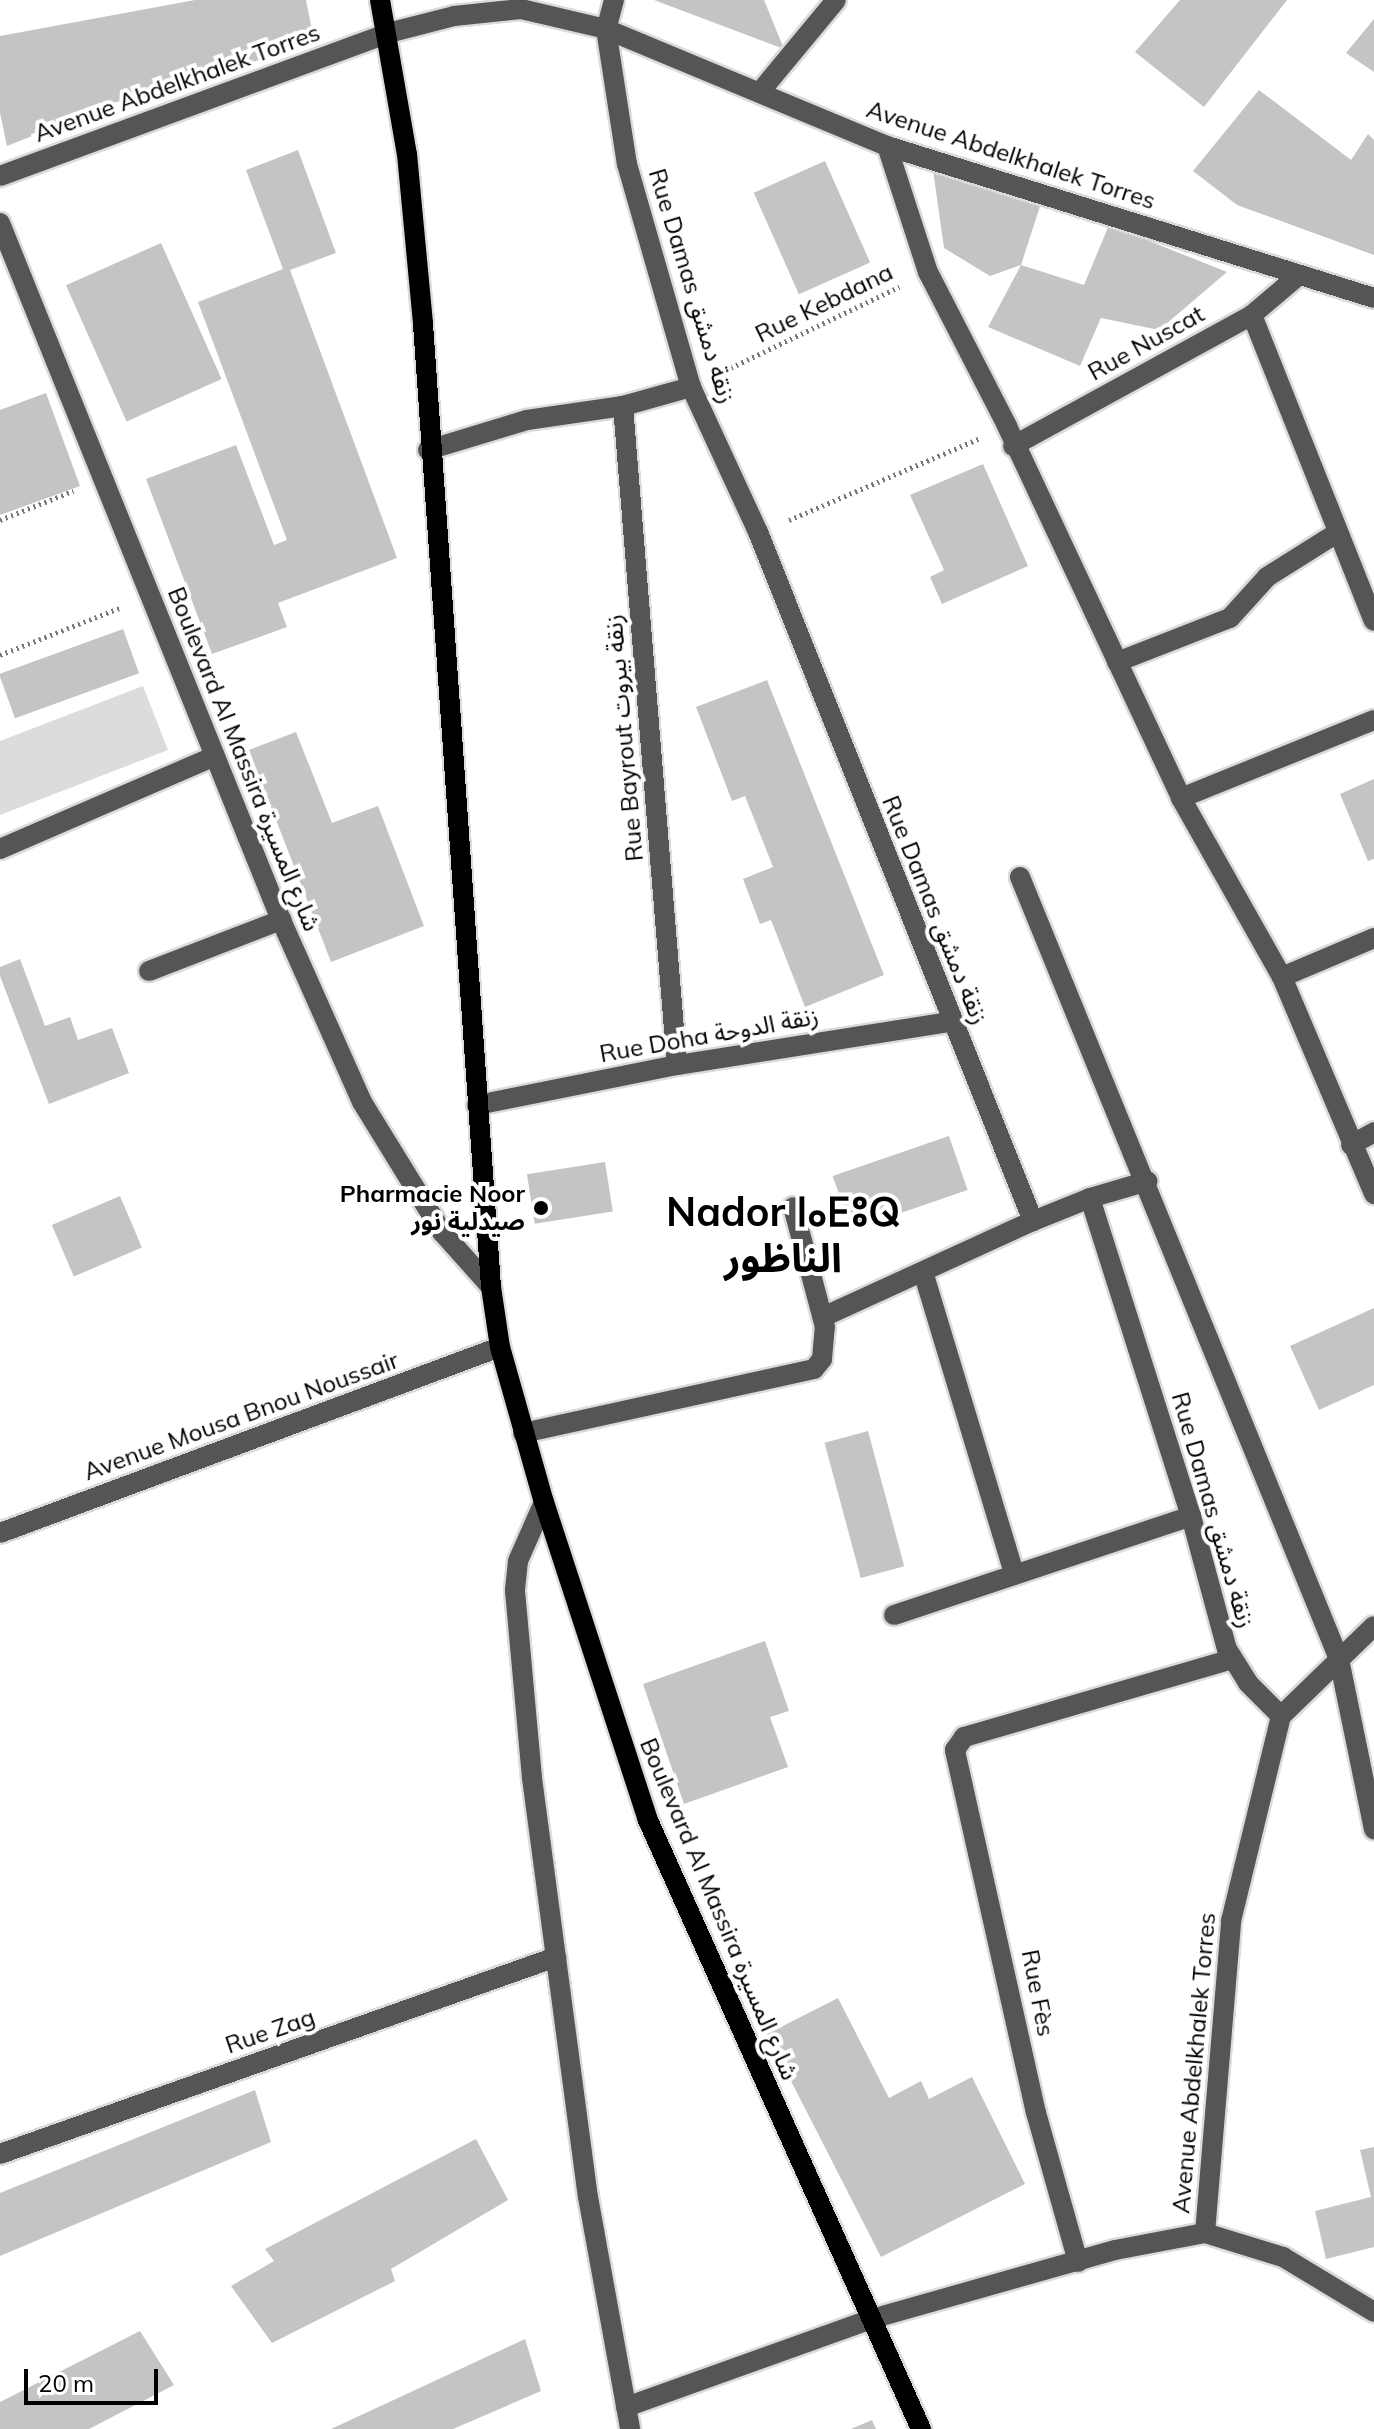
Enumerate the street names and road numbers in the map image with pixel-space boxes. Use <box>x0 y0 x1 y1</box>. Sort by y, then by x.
street label: Avenue Abdelkhalek Torres <box>30 18 324 148</box>
street label: Avenue Abdelkhalek Torres <box>863 95 1159 215</box>
street label: Rue Damas زنقة دمشق <box>643 165 741 407</box>
street label: Rue Kebdana <box>751 257 897 349</box>
street label: Rue Nuscat <box>1083 299 1209 387</box>
street label: Boulevard Al Massira شارع المسيرة <box>162 583 326 935</box>
street label: Rue Bayrout زنقة بيروت <box>599 613 649 863</box>
street label: Rue Damas زنقة دمشق <box>876 792 994 1028</box>
street label: Rue Doha زنقة الدوحة <box>597 1002 821 1068</box>
street label: Avenue Mousa Bnou Noussair <box>80 1346 402 1486</box>
street label: Rue Damas زنقة دمشق <box>1166 1389 1260 1631</box>
street label: Boulevard Al Massira شارع المسيرة <box>634 1734 804 2084</box>
street label: Avenue Abdelkhalek Torres <box>1166 1911 1222 2215</box>
street label: Rue Fès <box>1015 1947 1061 2039</box>
street label: Rue Zag <box>221 2002 319 2060</box>

